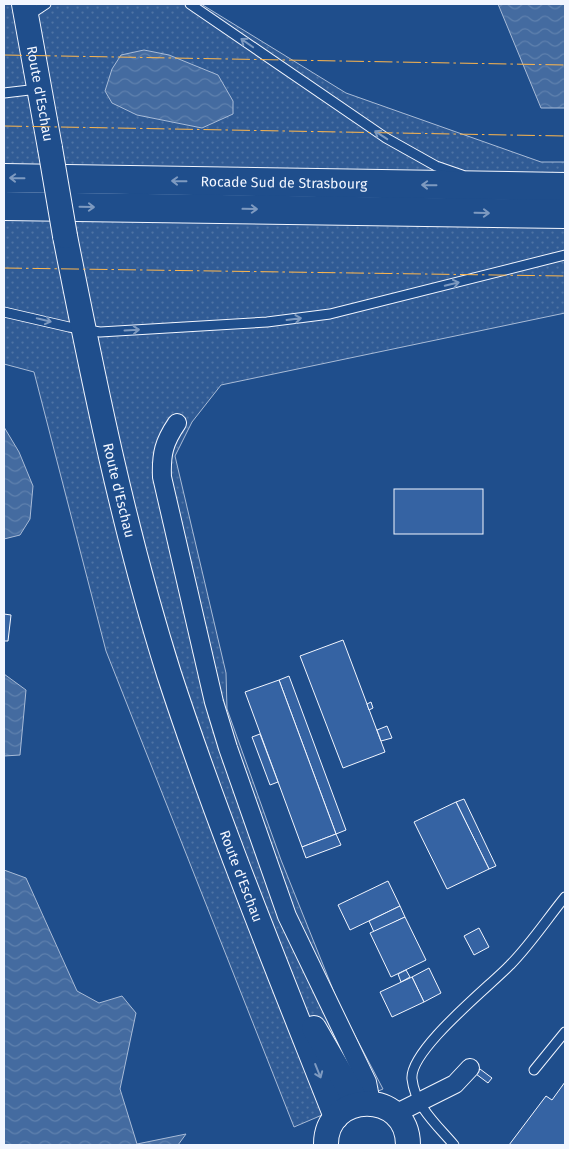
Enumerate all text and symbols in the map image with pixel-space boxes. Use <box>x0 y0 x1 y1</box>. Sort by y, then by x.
one-way arrow <box>240 38 254 48</box>
street label: Route d'Eschau <box>23 44 57 143</box>
one-way arrow <box>374 130 388 140</box>
one-way arrow <box>9 173 25 183</box>
street label: Rocade Sud de Strasbourg <box>200 173 368 193</box>
one-way arrow <box>171 176 187 185</box>
one-way arrow <box>421 180 438 190</box>
one-way arrow <box>79 202 95 212</box>
one-way arrow <box>242 204 258 214</box>
one-way arrow <box>474 208 490 218</box>
one-way arrow <box>444 279 460 288</box>
one-way arrow <box>285 314 301 324</box>
one-way arrow <box>35 316 51 326</box>
one-way arrow <box>123 326 139 335</box>
street label: Route d'Eschau <box>99 441 138 540</box>
street label: Route d'Eschau <box>216 828 266 925</box>
one-way arrow <box>314 1063 323 1078</box>

